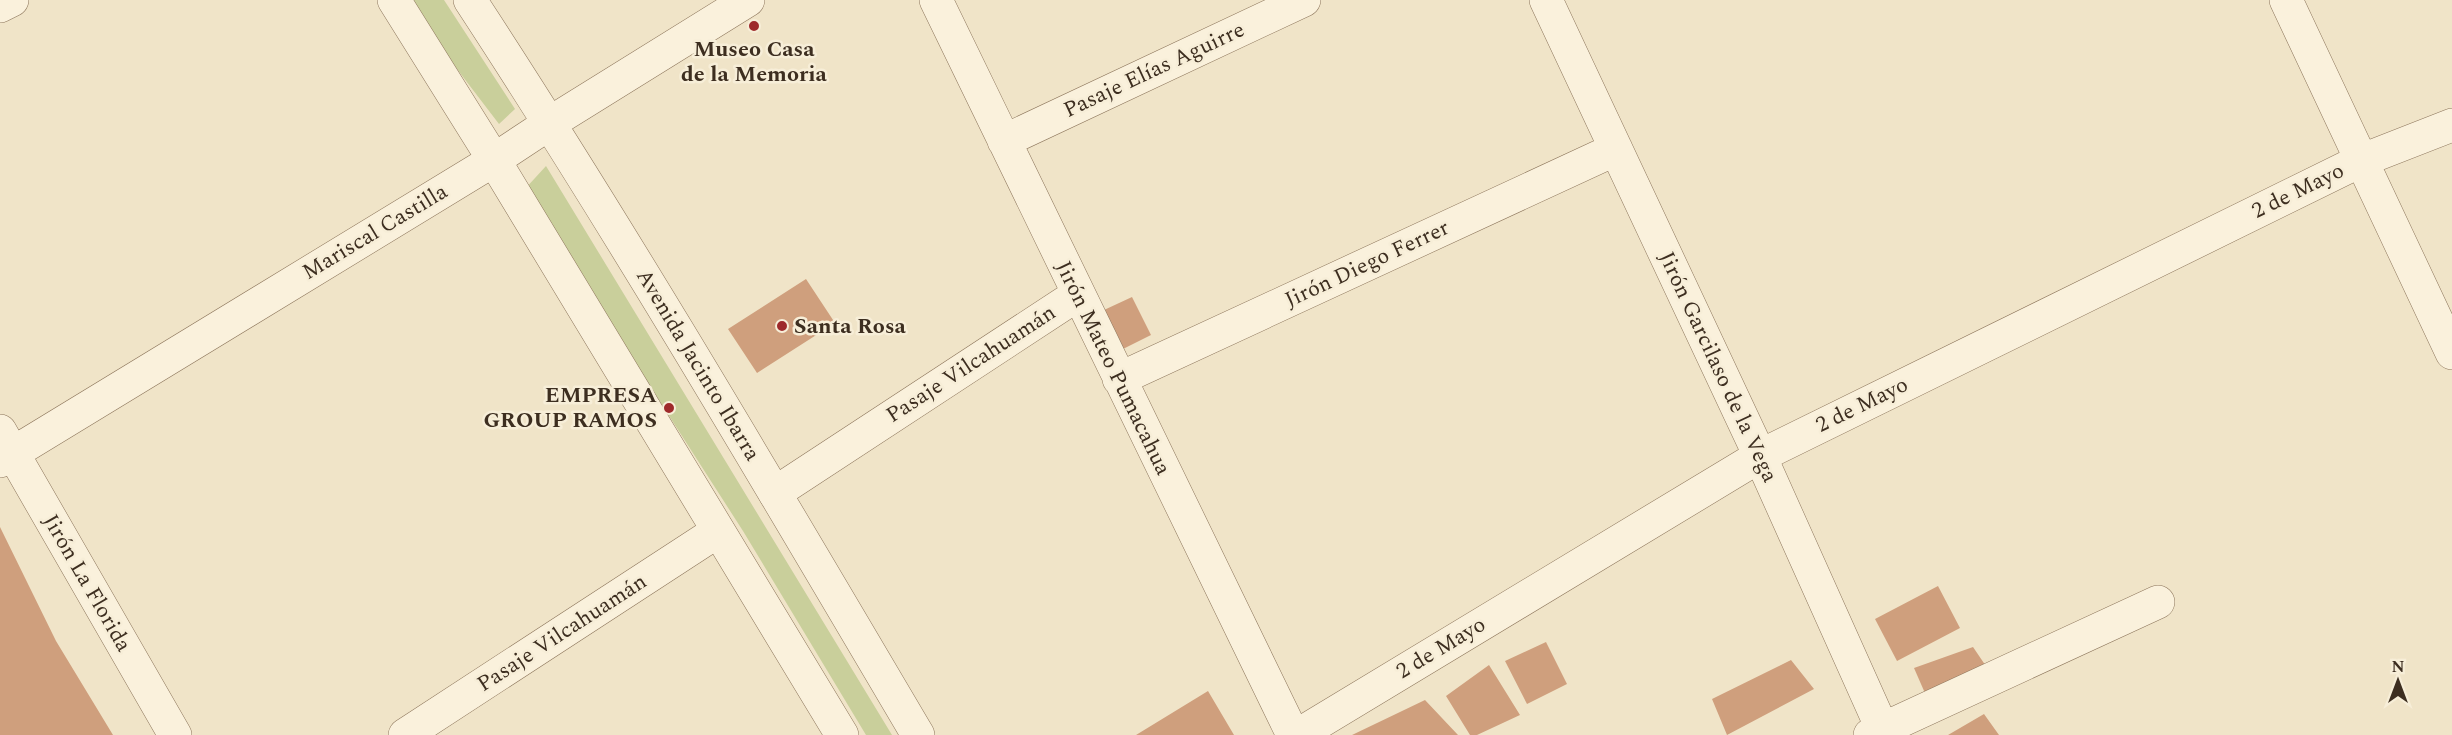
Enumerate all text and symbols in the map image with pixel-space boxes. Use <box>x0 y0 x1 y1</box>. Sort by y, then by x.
street label: Pasaje Elías Aguirre <box>1058 14 1250 126</box>
marker: Museo Casa de la Memoria <box>747 19 761 33</box>
place label: Museo Casa de la Memoria <box>681 33 828 91</box>
street label: 2 de Mayo <box>2246 154 2350 228</box>
street label: Mariscal Castilla <box>296 175 454 289</box>
street label: Jirón Diego Ferrer <box>1279 211 1455 317</box>
street label: Jirón Garcilaso de la Vega <box>1650 246 1786 488</box>
street label: Jirón Mateo Pumacahua <box>1047 255 1179 481</box>
street label: Avenida Jacinto Ibarra <box>627 263 769 468</box>
street label: Pasaje Vilcahuamán <box>879 297 1063 431</box>
place label: Santa Rosa <box>794 310 907 343</box>
marker: Santa Rosa <box>775 319 789 333</box>
street label: 2 de Mayo <box>1810 368 1914 442</box>
place label: EMPRESA GROUP RAMOS <box>483 379 657 437</box>
marker: EMPRESA GROUP RAMOS <box>662 401 676 415</box>
street label: Jirón La Florida <box>34 508 140 658</box>
street label: Pasaje Vilcahuamán <box>470 566 654 700</box>
street label: 2 de Mayo <box>1390 608 1492 688</box>
north arrow <box>2368 651 2428 711</box>
text: N <box>2391 655 2405 679</box>

